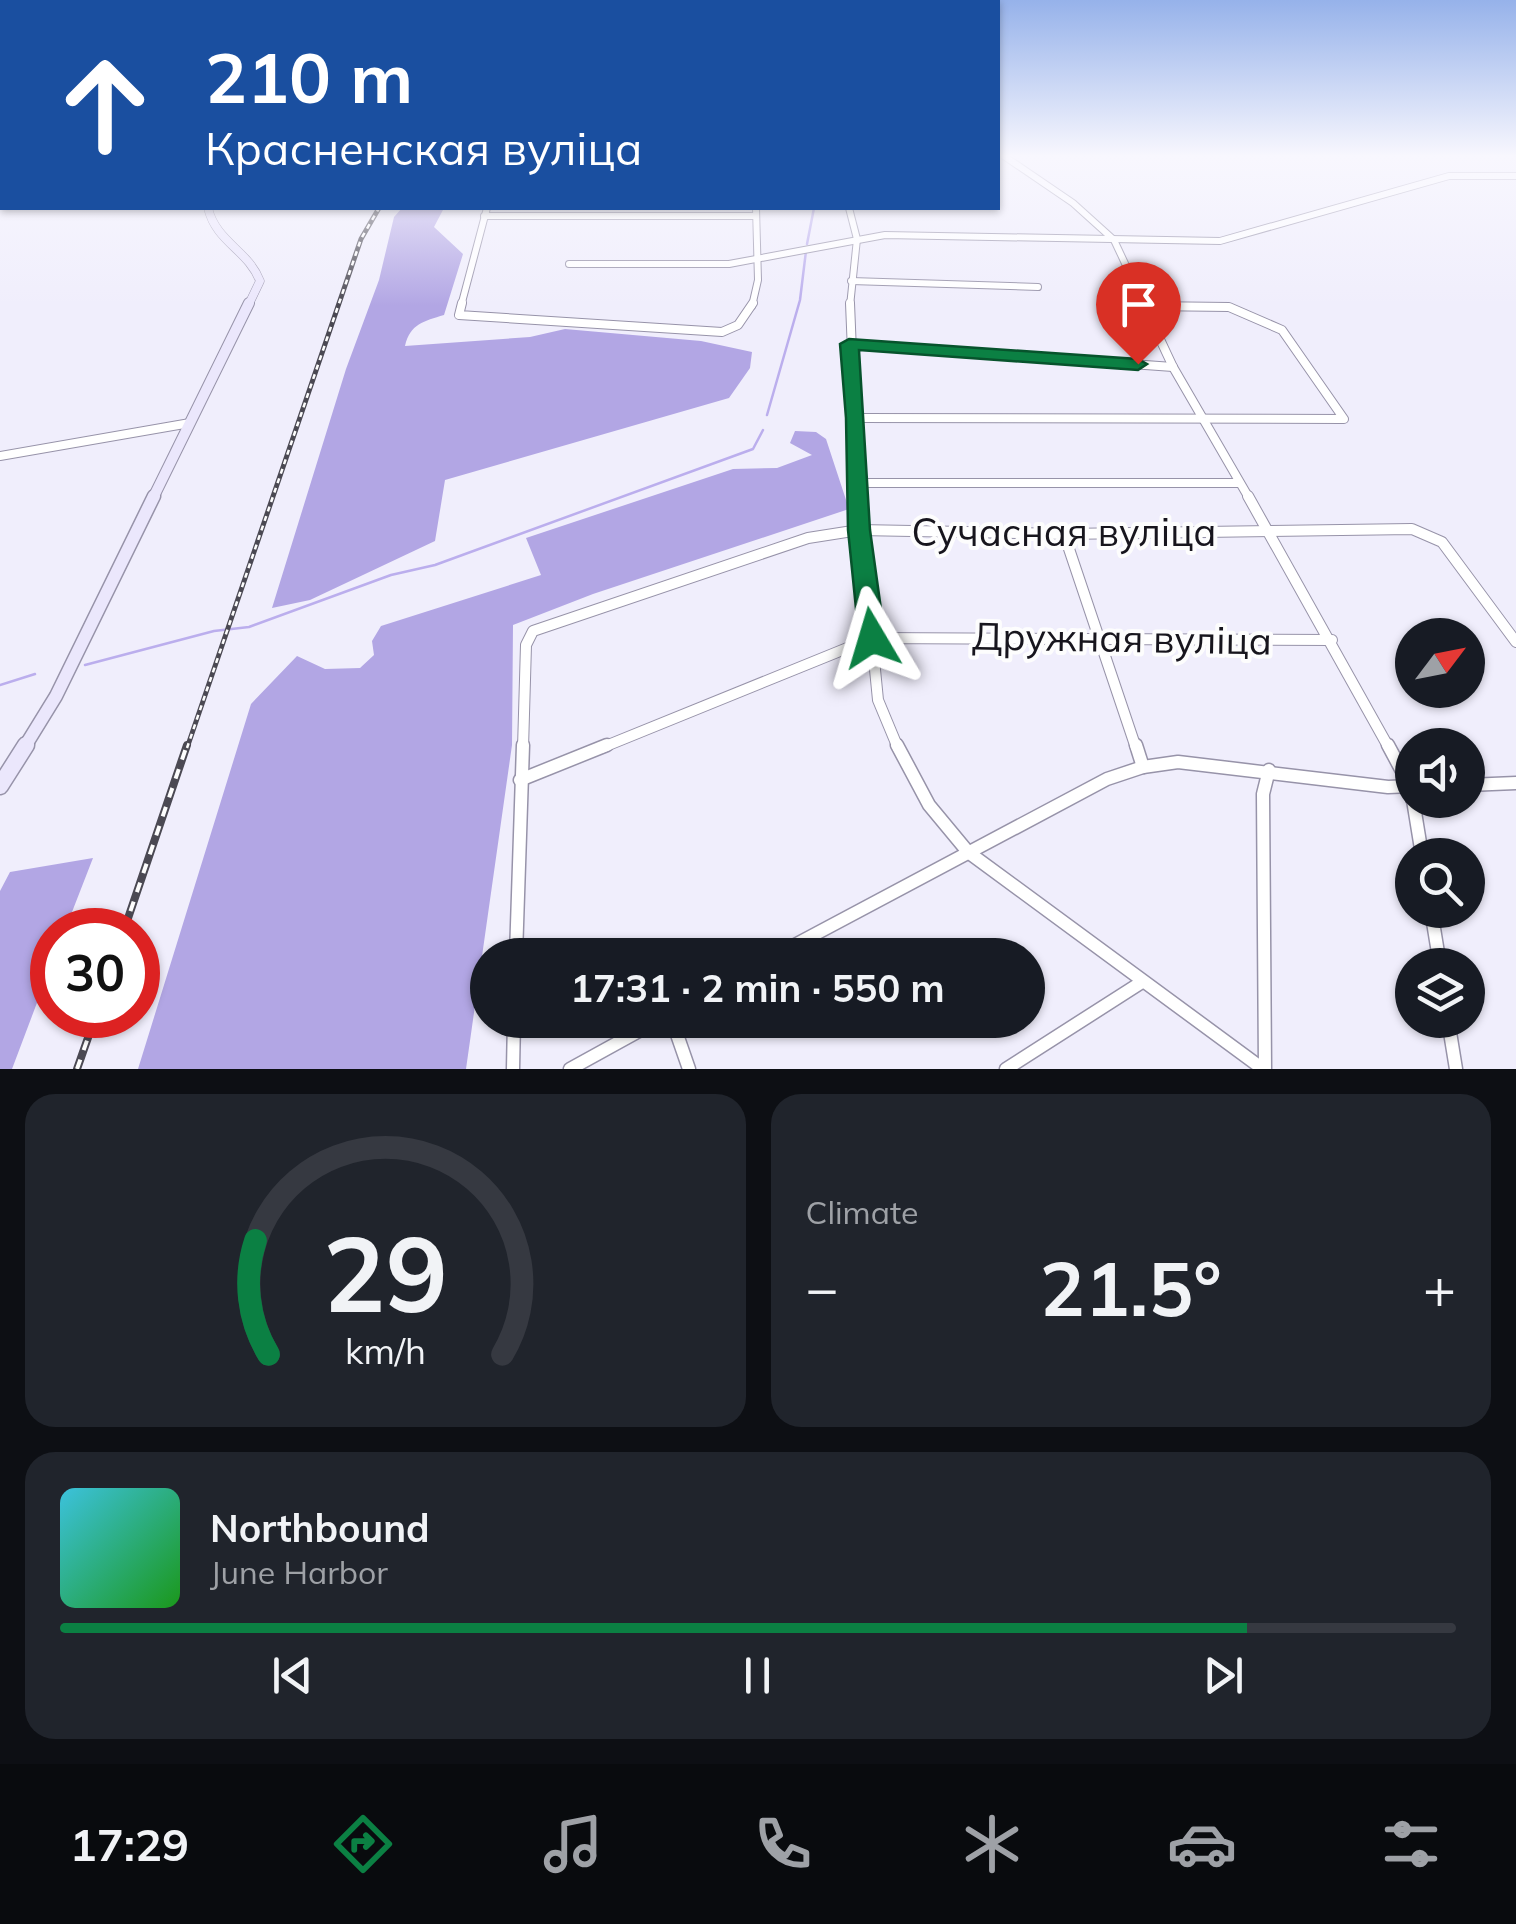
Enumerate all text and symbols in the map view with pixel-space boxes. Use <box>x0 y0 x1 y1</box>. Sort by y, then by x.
text: 210 m <box>205 33 413 121</box>
icon: ahead <box>40 40 170 170</box>
text: Красненская вуліца <box>205 120 642 176</box>
pin <box>1096 262 1181 365</box>
icon: arrive <box>1111 277 1166 332</box>
street label: Сучасная вуліца <box>911 508 1217 556</box>
position arrow <box>820 586 924 690</box>
street label: Дружная вуліца <box>972 611 1272 665</box>
north arrow <box>1395 618 1485 708</box>
map controls <box>1395 618 1485 1038</box>
button: sound <box>1395 728 1485 818</box>
button: search <box>1395 838 1485 928</box>
speed limit sign: 30 <box>30 908 160 1038</box>
button: layers <box>1395 948 1485 1038</box>
text: 17:31 · 2 min · 550 m <box>570 964 945 1012</box>
text: Climate <box>806 1192 918 1232</box>
text: 29 <box>323 1207 448 1338</box>
text: 21.5° <box>1040 1241 1222 1335</box>
text: − <box>806 1253 839 1322</box>
text: + <box>1423 1253 1456 1322</box>
text: km/h <box>345 1328 426 1373</box>
text: Northbound <box>210 1504 430 1552</box>
text: June Harbor <box>210 1552 388 1592</box>
icon: previous <box>265 1648 320 1703</box>
icon: pause <box>730 1648 785 1703</box>
icon: next <box>1196 1648 1251 1703</box>
icon: directions <box>328 1809 398 1879</box>
icon: music <box>538 1809 608 1879</box>
icon: phone <box>748 1809 818 1879</box>
icon: climate <box>957 1809 1027 1879</box>
icon: car <box>1167 1809 1237 1879</box>
icon: filters <box>1376 1809 1446 1879</box>
text: 17:29 <box>70 1816 189 1872</box>

